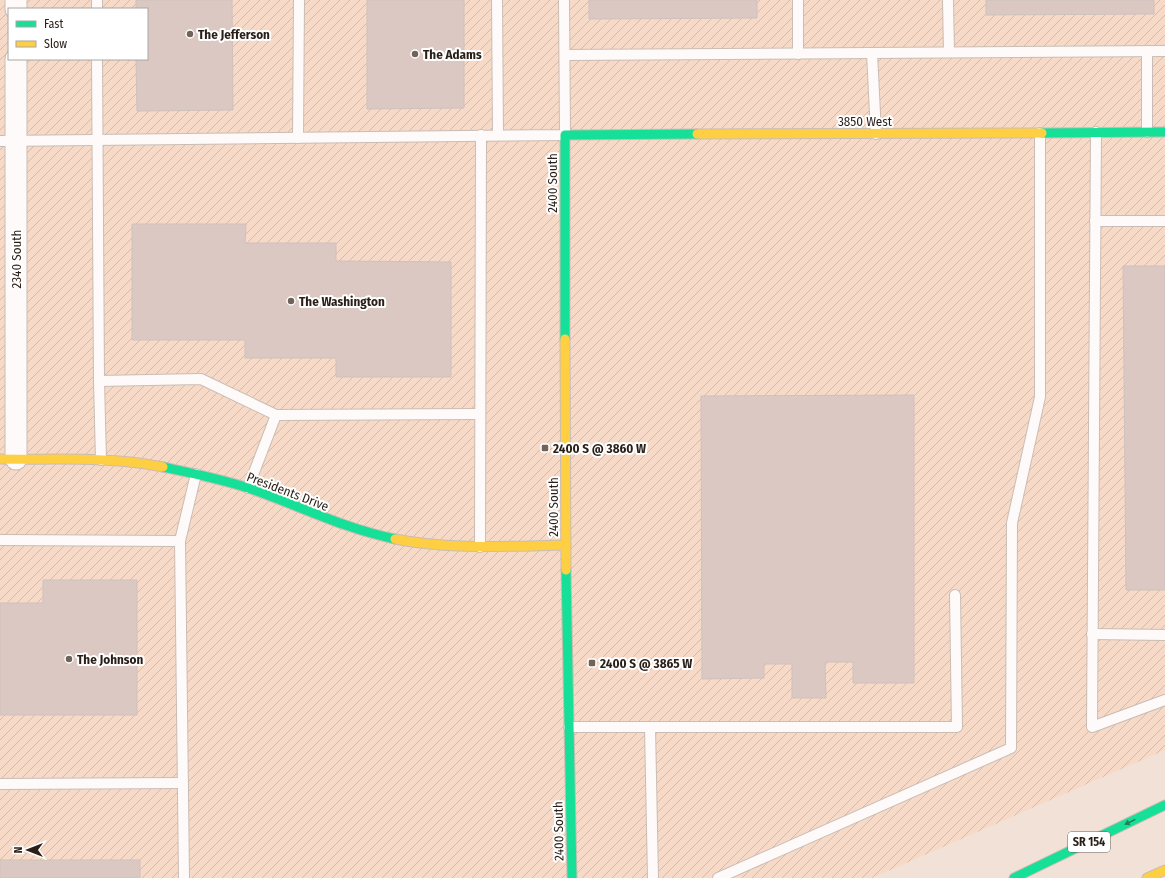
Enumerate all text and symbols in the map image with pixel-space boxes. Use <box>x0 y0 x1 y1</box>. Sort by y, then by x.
legend <box>8 8 148 60</box>
text: Fast <box>44 17 63 31</box>
place label: The Jefferson <box>198 27 270 42</box>
marker: The Jefferson <box>185 29 195 39</box>
text: Slow <box>44 37 67 51</box>
place label: The Adams <box>423 47 482 62</box>
marker: The Adams <box>410 49 420 59</box>
street label: 3850 West <box>838 114 893 129</box>
street label: 2400 South <box>545 153 560 213</box>
street label: 2340 South <box>9 230 24 288</box>
place label: The Washington <box>299 294 385 309</box>
marker: The Washington <box>286 296 296 306</box>
place label: 2400 S @ 3860 W <box>552 441 646 456</box>
marker: 2400 S @ 3860 W <box>540 443 550 453</box>
street label: Presidents Drive <box>245 469 331 514</box>
street label: 2400 South <box>546 477 561 537</box>
place label: The Johnson <box>77 652 143 667</box>
marker: The Johnson <box>64 654 74 664</box>
place label: 2400 S @ 3865 W <box>599 656 692 671</box>
marker: 2400 S @ 3865 W <box>587 658 597 668</box>
street label: 2400 South <box>550 801 567 861</box>
one-way arrow <box>1124 819 1136 825</box>
north arrow <box>8 830 48 870</box>
road number: SR 154 <box>1068 832 1110 852</box>
text: N <box>12 847 25 853</box>

